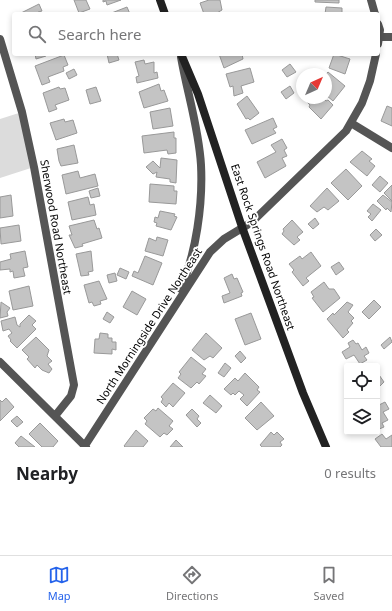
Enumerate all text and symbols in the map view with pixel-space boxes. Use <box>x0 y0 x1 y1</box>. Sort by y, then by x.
search box <box>12 12 380 56</box>
icon: search <box>26 23 48 45</box>
text: Search here <box>58 24 141 44</box>
north arrow <box>296 68 332 104</box>
street label: Sherwood Road Northeast <box>37 158 76 295</box>
street label: East Rock Springs Road Northeast <box>228 162 299 332</box>
street label: North Morningside Drive Northeast <box>92 245 205 407</box>
map controls <box>344 363 380 435</box>
button: locate <box>344 363 380 399</box>
button: layers <box>344 399 380 435</box>
text: Nearby <box>16 462 78 485</box>
text: 0 results <box>324 464 376 482</box>
tab: Map <box>48 564 71 603</box>
tab: Directions <box>166 564 218 603</box>
tab: Saved <box>314 564 344 603</box>

